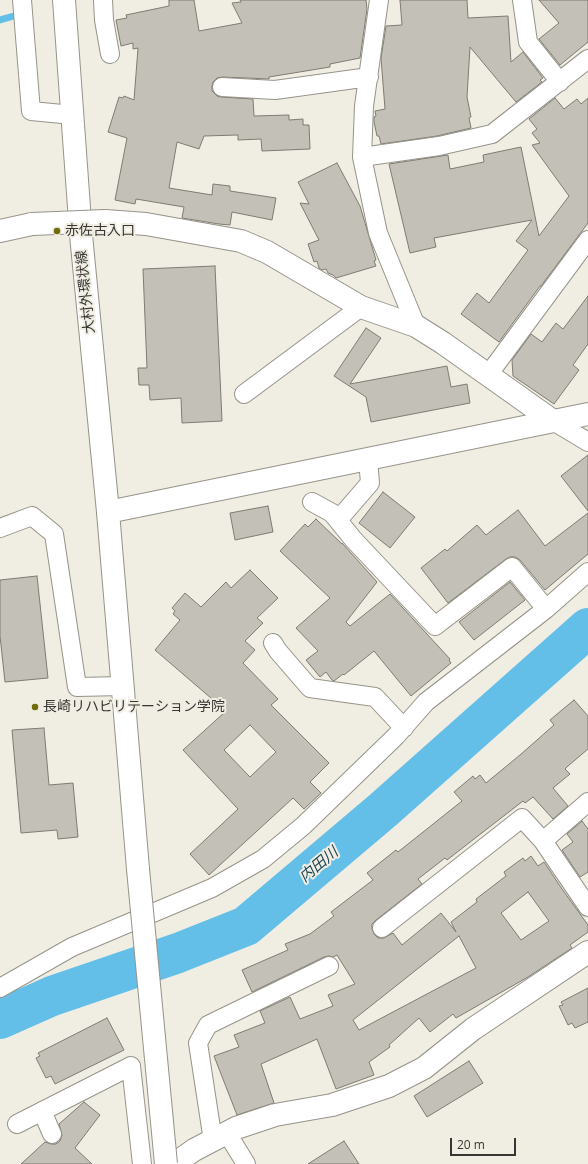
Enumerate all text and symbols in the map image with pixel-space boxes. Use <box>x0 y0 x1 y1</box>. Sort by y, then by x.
place label: 赤佐古入口 <box>65 223 135 239</box>
marker: 赤佐古入口 <box>52 226 62 236</box>
street label: 大村外環状線 <box>73 249 99 335</box>
place label: 長崎リハビリテーション学院 <box>43 699 225 715</box>
marker: 長崎リハビリテーション学院 <box>30 702 40 712</box>
water label: 内田川 <box>296 844 342 886</box>
scale bar <box>452 1130 518 1156</box>
text: 20 m <box>457 1136 485 1153</box>

